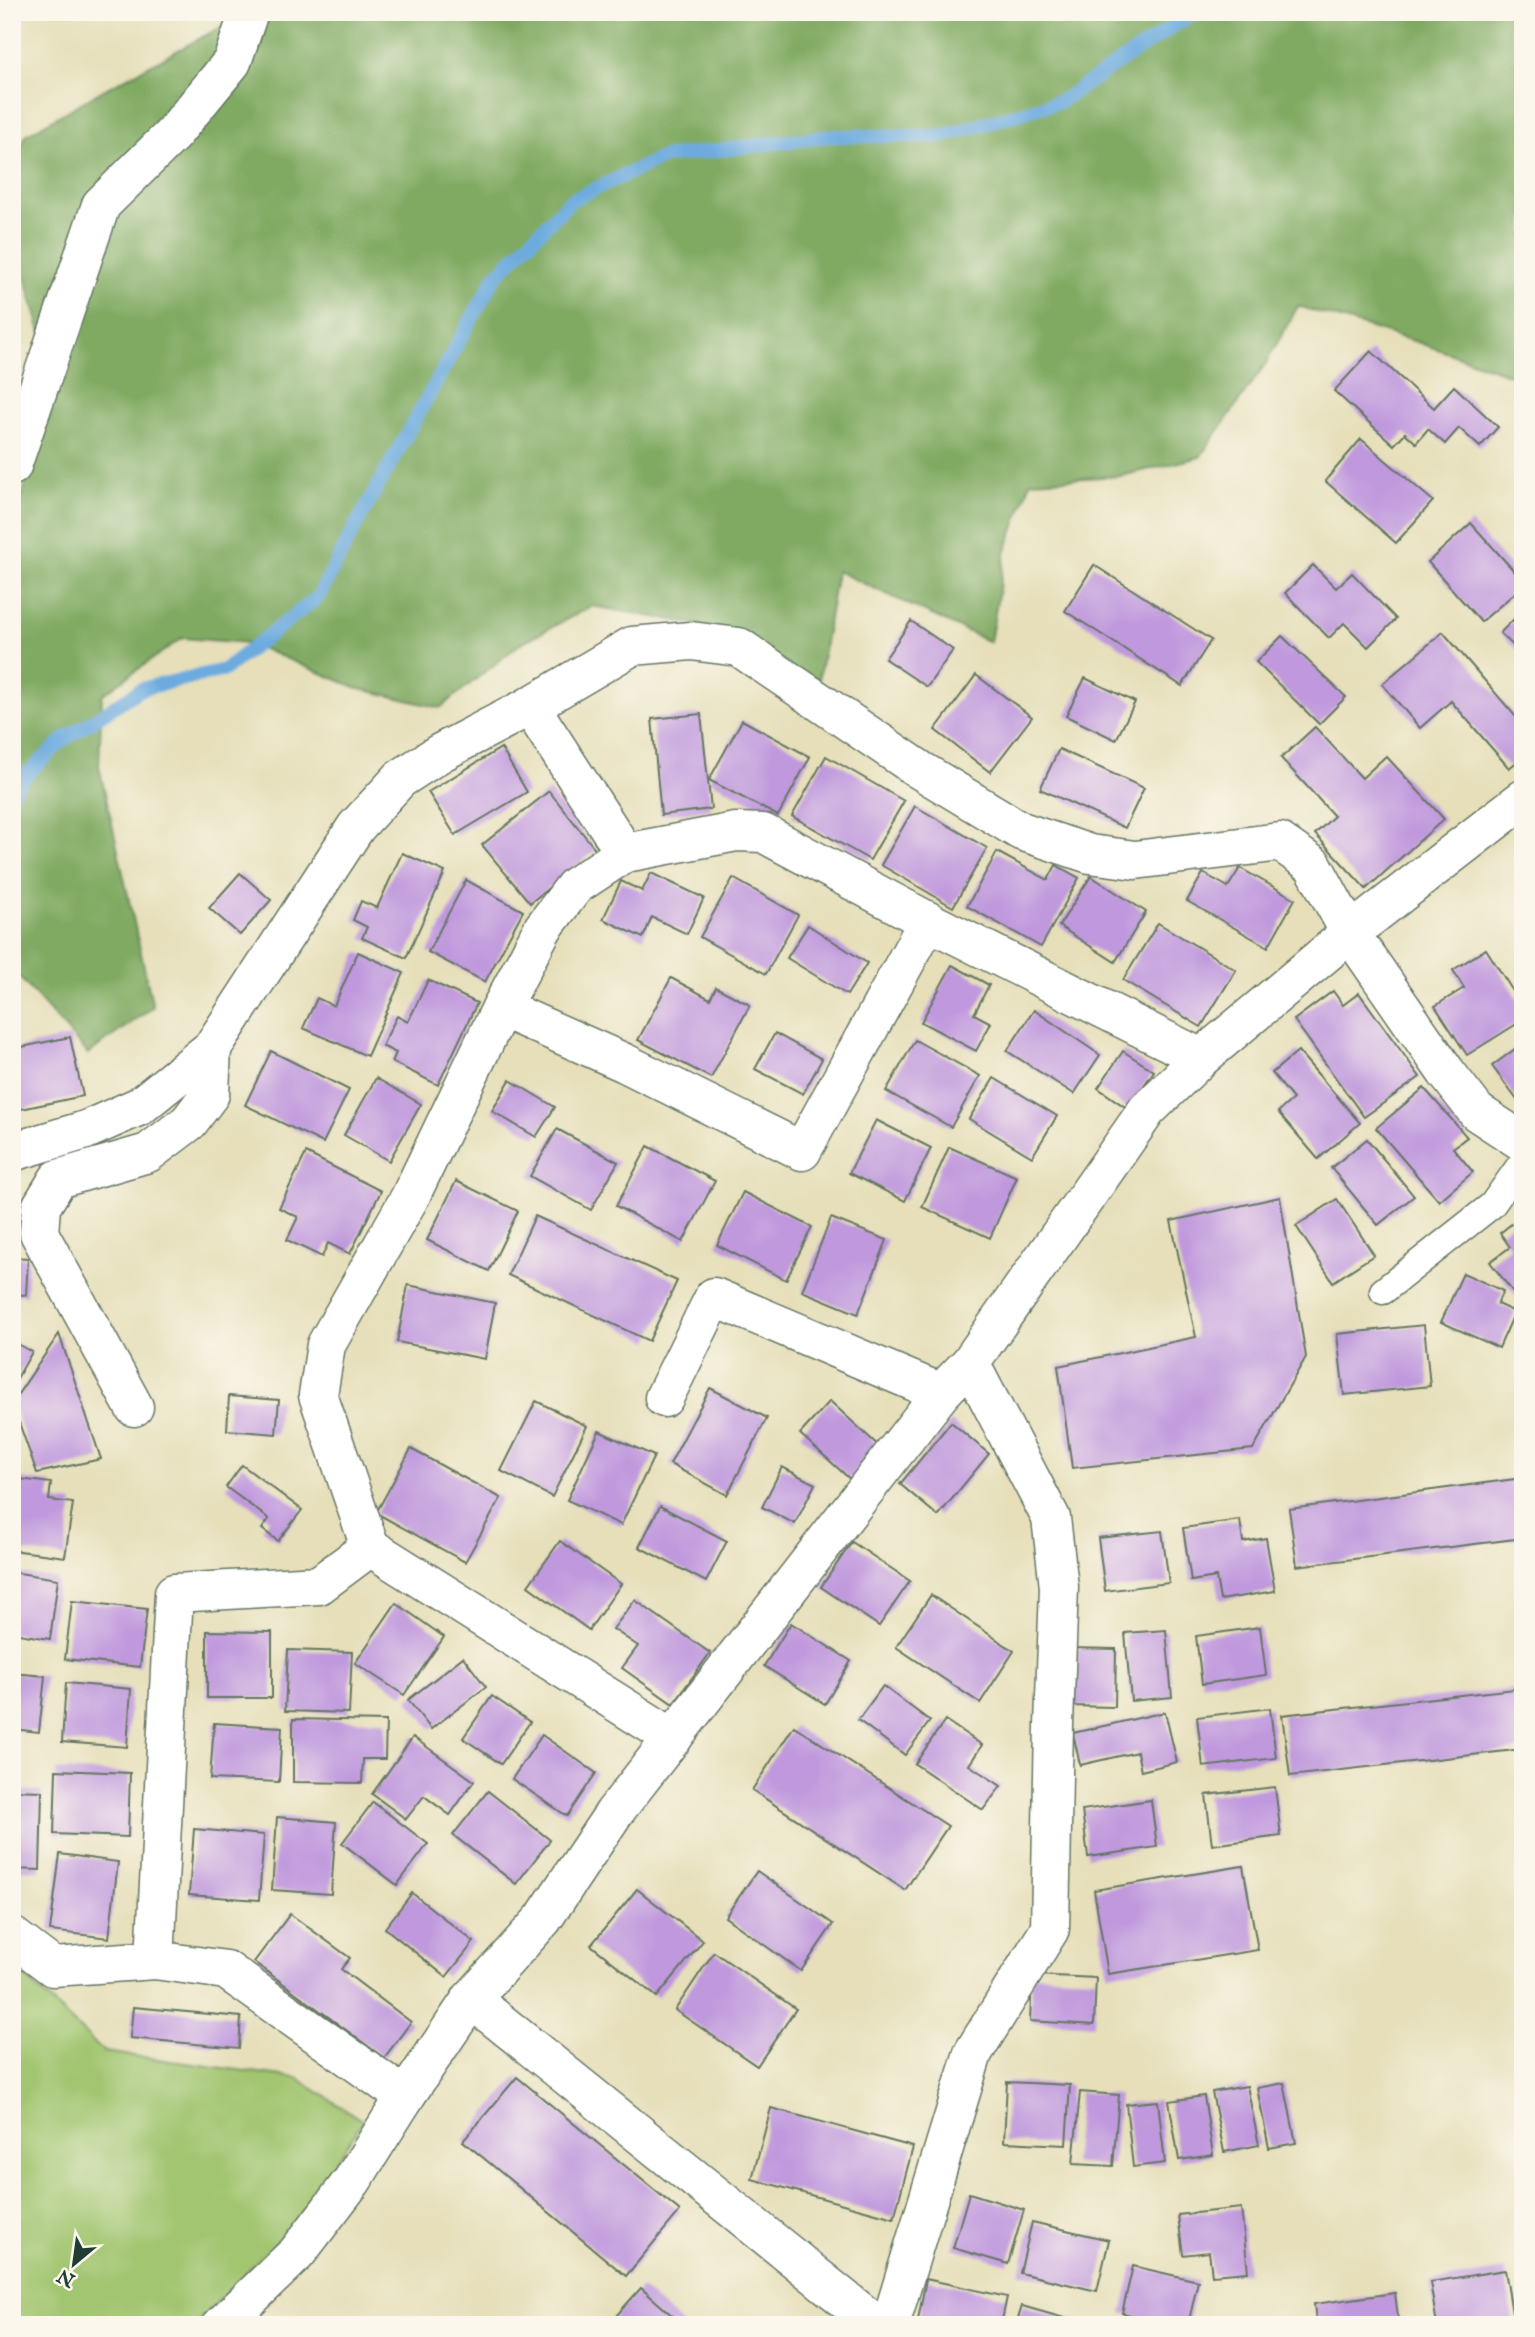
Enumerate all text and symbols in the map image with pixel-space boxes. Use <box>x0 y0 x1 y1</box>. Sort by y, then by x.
north arrow <box>38 2228 108 2298</box>
text: N <box>53 2262 81 2292</box>

